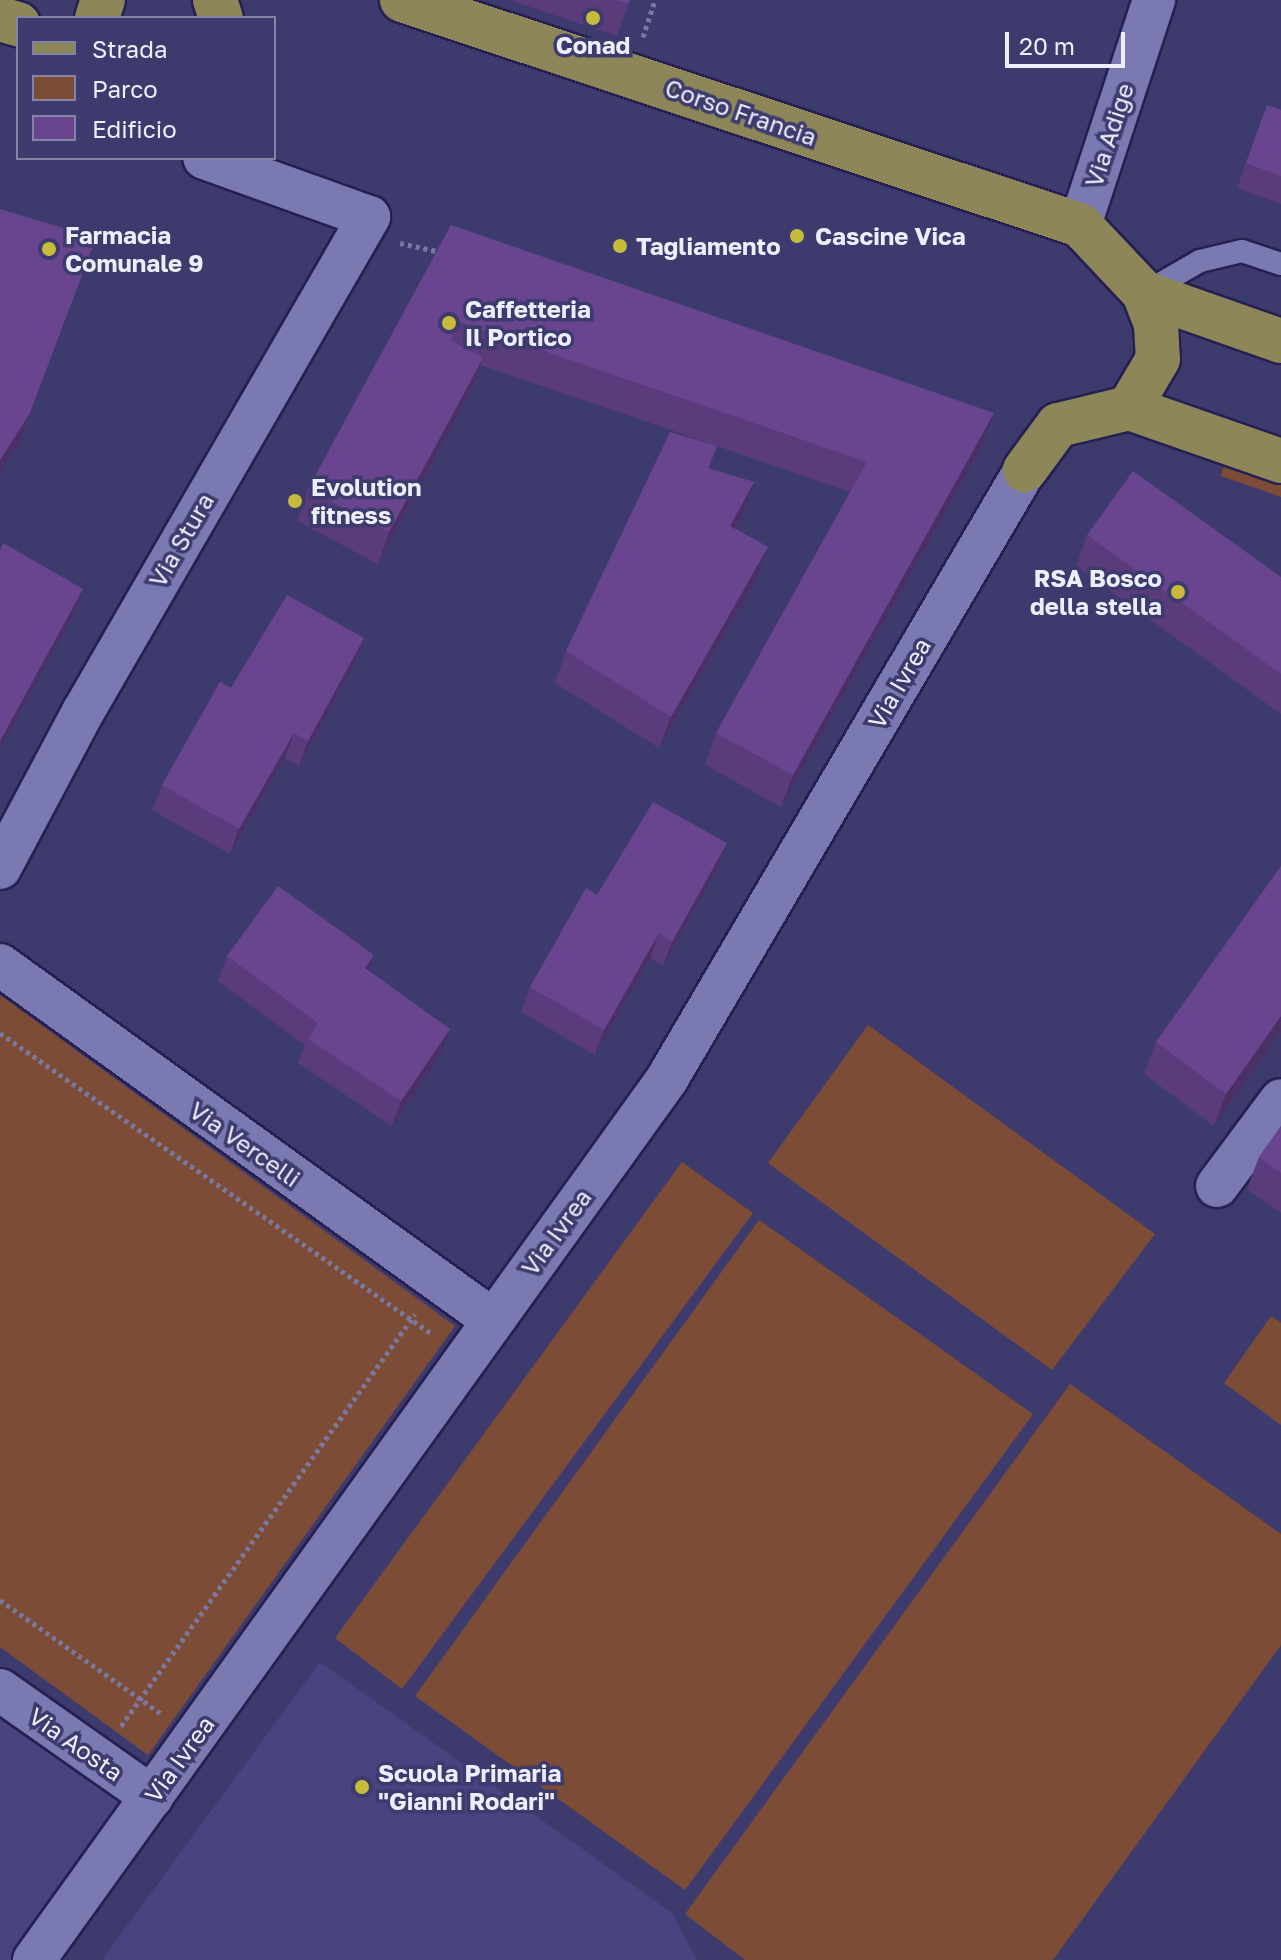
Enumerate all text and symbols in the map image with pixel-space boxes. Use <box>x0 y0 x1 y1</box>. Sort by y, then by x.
marker: Conad <box>584 9 602 27</box>
legend <box>16 16 276 160</box>
scale bar <box>1009 16 1129 66</box>
place label: Conad <box>556 31 630 59</box>
text: 20 m <box>1019 31 1075 60</box>
text: Strada <box>92 34 167 63</box>
street label: Corso Francia <box>662 73 820 151</box>
text: Parco <box>92 74 158 103</box>
street label: Via Adige <box>1079 79 1139 191</box>
text: Edificio <box>92 114 177 143</box>
place label: Farmacia Comunale 9 <box>65 221 203 277</box>
place label: Cascine Vica <box>815 222 966 250</box>
marker: Cascine Vica <box>786 225 808 247</box>
place label: Tagliamento <box>636 232 781 260</box>
marker: Tagliamento <box>611 237 629 255</box>
marker: Farmacia Comunale 9 <box>40 240 58 258</box>
place label: Caffetteria Il Portico <box>465 295 591 351</box>
marker: Caffetteria Il Portico <box>440 314 458 332</box>
place label: Evolution fitness <box>311 473 421 529</box>
street label: Via Stura <box>143 488 219 592</box>
marker: Evolution fitness <box>286 492 304 510</box>
place label: RSA Bosco della stella <box>1030 564 1162 620</box>
marker: RSA Bosco della stella <box>1169 583 1187 601</box>
street label: Via Ivrea <box>862 633 936 733</box>
street label: Via Vercelli <box>184 1095 306 1193</box>
street label: Via Ivrea <box>515 1183 597 1281</box>
street label: Via Aosta <box>23 1701 129 1787</box>
street label: Via Ivrea <box>138 1710 220 1808</box>
place label: Scuola Primaria "Gianni Rodari" <box>378 1759 561 1815</box>
marker: Scuola Primaria "Gianni Rodari" <box>353 1778 371 1796</box>

